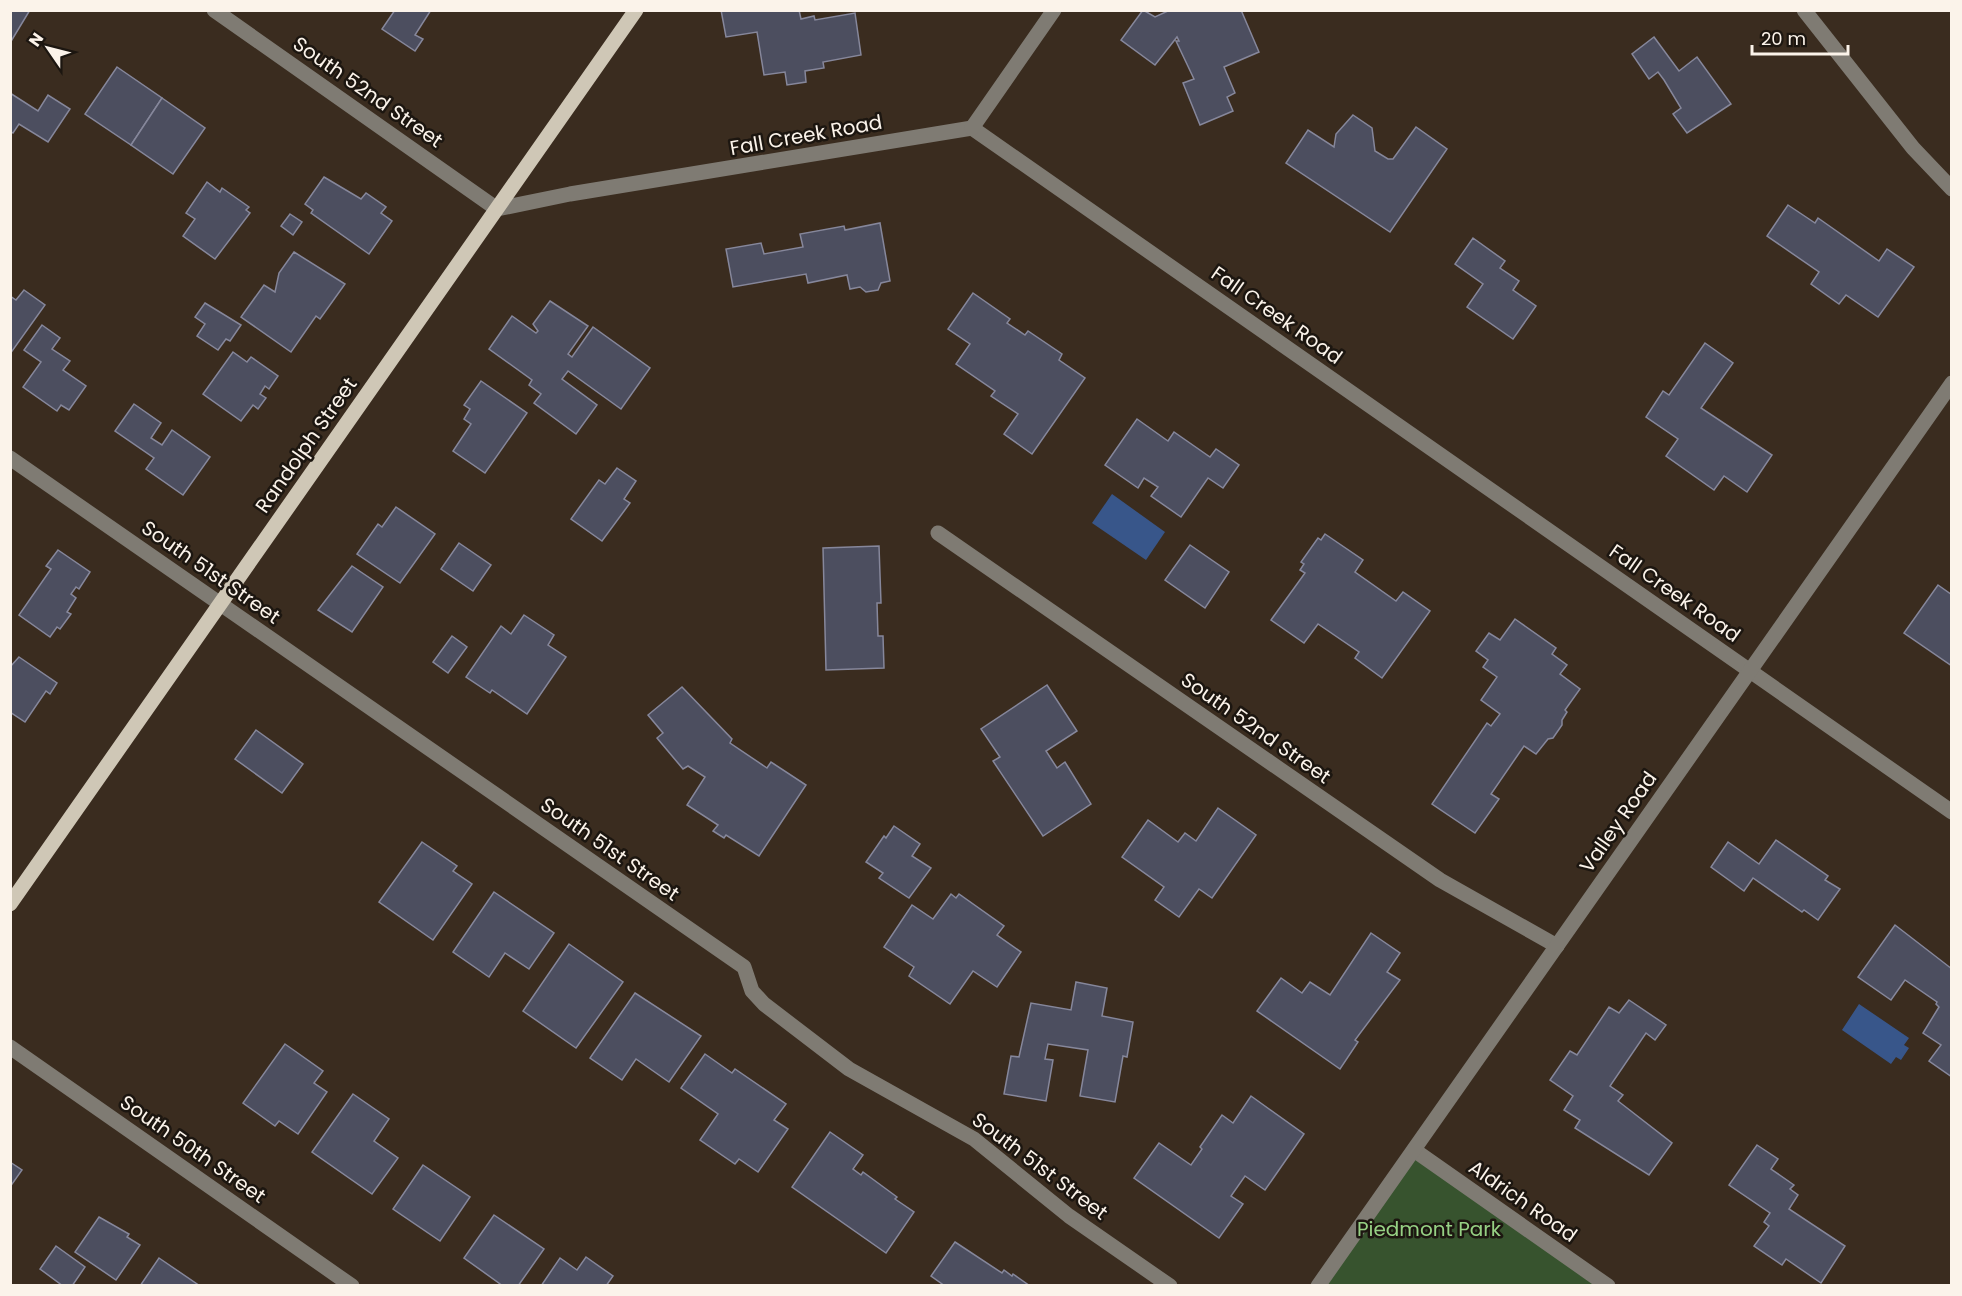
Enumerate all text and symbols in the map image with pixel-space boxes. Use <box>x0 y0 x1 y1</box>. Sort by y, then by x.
north arrow <box>18 18 78 78</box>
scale bar <box>1752 18 1848 56</box>
text: 20 m <box>1761 26 1806 51</box>
text: N <box>23 28 49 51</box>
street label: South 52nd Street <box>287 30 449 154</box>
street label: Fall Creek Road <box>728 108 884 162</box>
street label: Fall Creek Road <box>1206 259 1348 371</box>
street label: Randolph Street <box>249 371 363 519</box>
street label: South 51st Street <box>136 514 286 630</box>
street label: Fall Creek Road <box>1604 537 1746 649</box>
street label: South 52nd Street <box>1175 666 1337 790</box>
street label: Valley Road <box>1573 766 1663 878</box>
street label: South 51st Street <box>535 791 685 907</box>
street label: South 50th Street <box>115 1088 271 1210</box>
street label: South 51st Street <box>966 1106 1114 1226</box>
street label: Aldrich Road <box>1463 1153 1583 1249</box>
park label: Piedmont Park <box>1357 1215 1502 1243</box>

